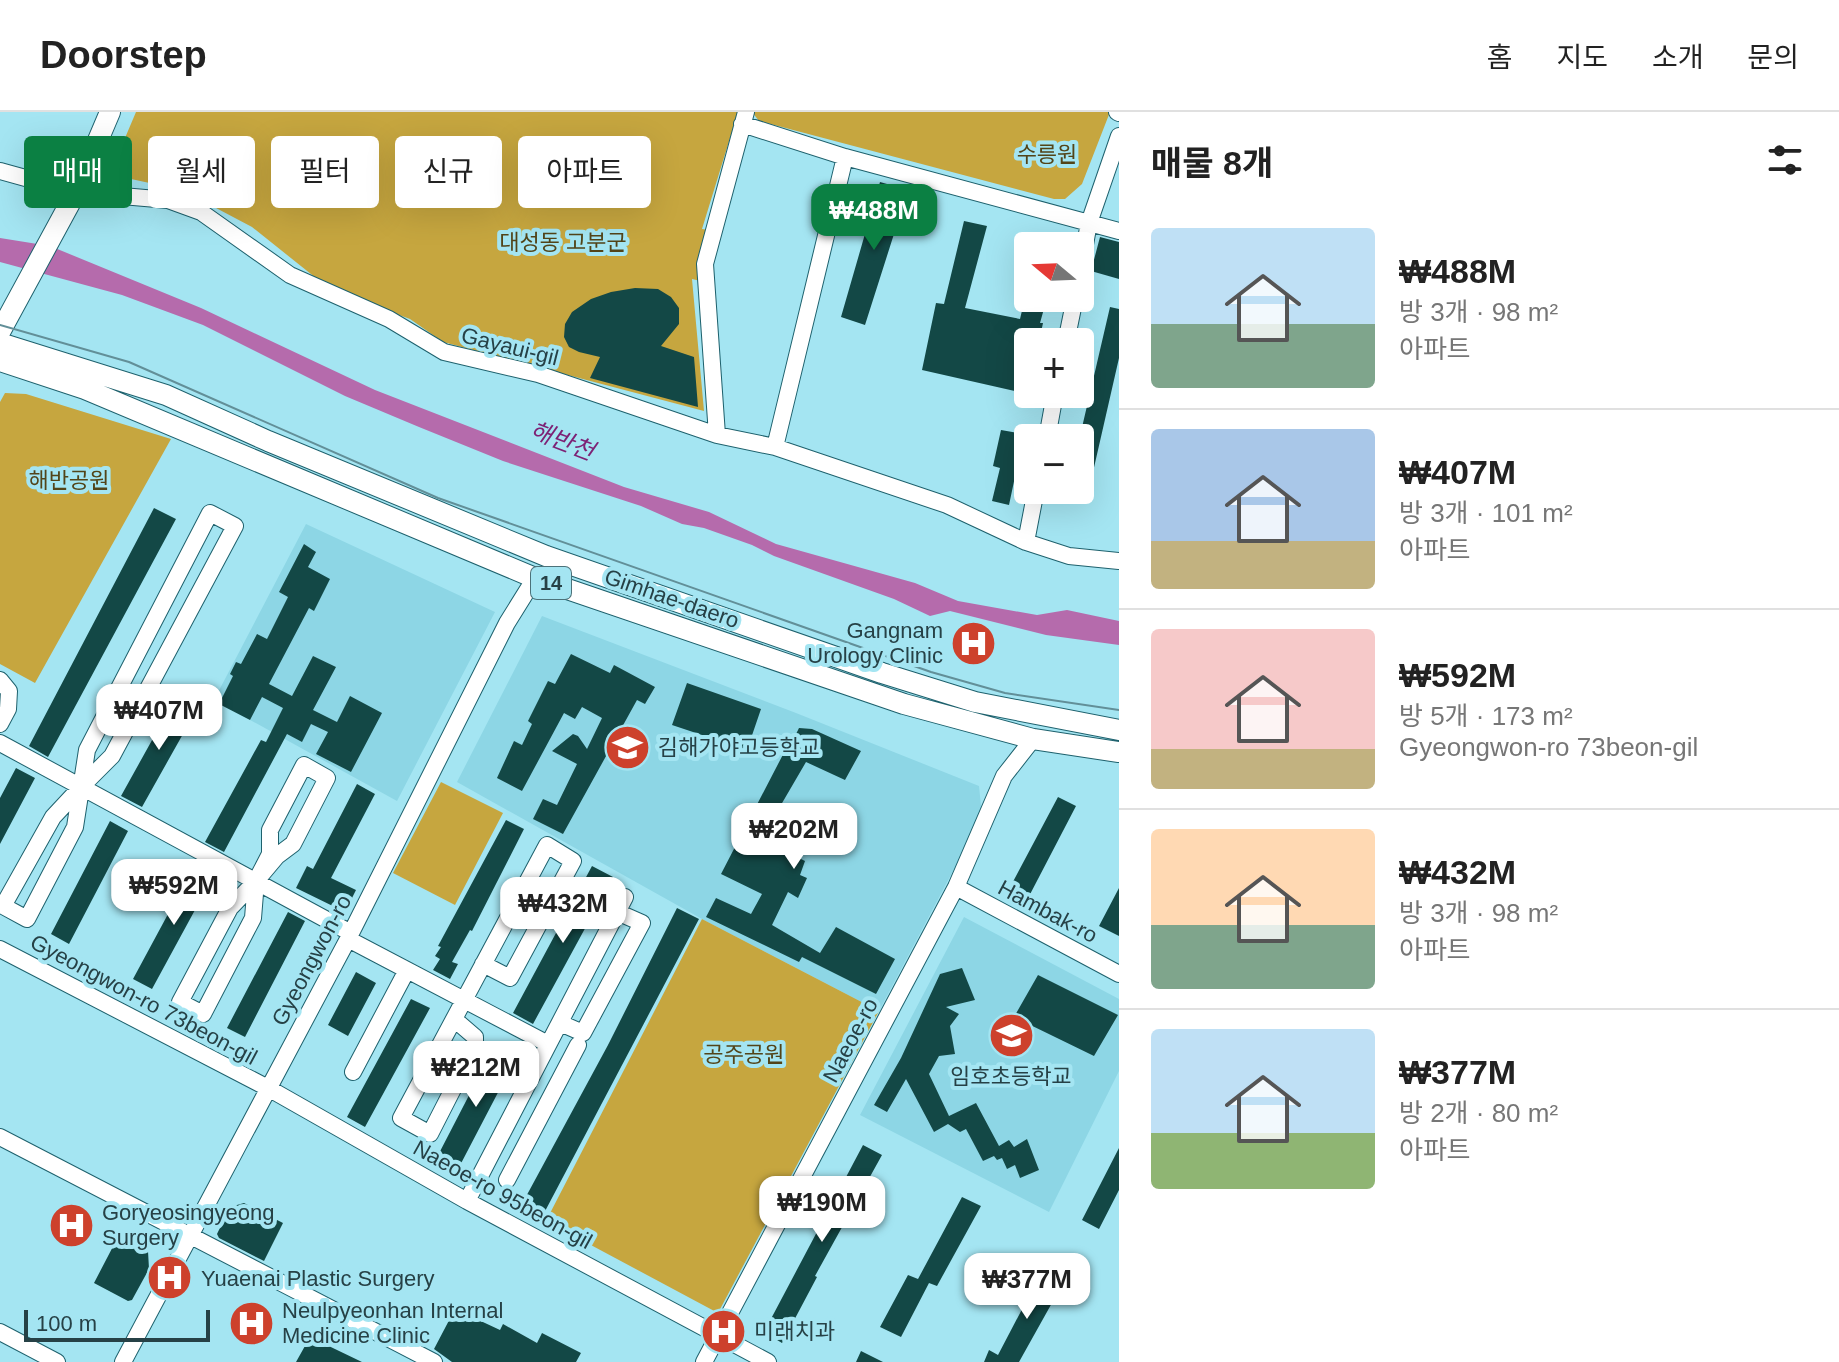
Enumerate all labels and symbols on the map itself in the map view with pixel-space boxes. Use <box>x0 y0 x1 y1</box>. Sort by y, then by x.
park label: 수릉원 <box>1017 142 1077 167</box>
pin: ₩488M <box>818 184 930 252</box>
park label: 대성동 고분군 <box>499 230 627 255</box>
north arrow <box>1014 232 1094 312</box>
street label: Gayaui-gil <box>459 322 561 371</box>
water label: 해반천 <box>526 416 601 466</box>
park label: 해반공원 <box>29 468 109 493</box>
street label: Gimhae-daero <box>601 564 742 633</box>
road number: 14 <box>531 567 571 599</box>
place label: Gangnam Urology Clinic <box>807 618 943 668</box>
hospital icon: Gangnam Urology Clinic <box>950 619 998 667</box>
pin: ₩407M <box>103 684 215 752</box>
school or university icon: 김해가야고등학교 <box>603 723 651 771</box>
place label: 김해가야고등학교 <box>658 735 820 760</box>
pin: ₩202M <box>738 803 850 871</box>
pin: ₩592M <box>118 859 230 927</box>
street label: Hambak-ro <box>994 875 1102 948</box>
pin: ₩432M <box>507 877 619 945</box>
street label: Gyeongwon-ro <box>267 891 356 1030</box>
street label: Gyeongwon-ro 73beon-gil <box>26 929 261 1070</box>
street label: Naeoe-ro <box>818 994 883 1087</box>
school or university icon: 임호초등학교 <box>987 1011 1035 1059</box>
pin: ₩212M <box>420 1041 532 1109</box>
park label: 공주공원 <box>704 1042 784 1067</box>
place label: 임호초등학교 <box>950 1064 1072 1089</box>
street label: Naeoe-ro 95beon-gil <box>409 1135 597 1254</box>
pin: ₩190M <box>766 1176 878 1244</box>
place label: Goryeosingyeong Surgery <box>102 1200 274 1250</box>
hospital icon: Goryeosingyeong Surgery <box>47 1201 95 1249</box>
pin: ₩377M <box>971 1253 1083 1321</box>
hospital icon: Yuaenai Plastic Surgery <box>146 1254 194 1302</box>
place label: Yuaenai Plastic Surgery <box>201 1266 435 1291</box>
place label: Neulpyeonhan Internal Medicine Clinic <box>282 1298 503 1348</box>
hospital icon: Neulpyeonhan Internal Medicine Clinic <box>227 1299 275 1347</box>
scale bar <box>24 1306 210 1342</box>
hospital icon: 미래치과 <box>699 1307 747 1355</box>
place label: 미래치과 <box>754 1319 835 1344</box>

